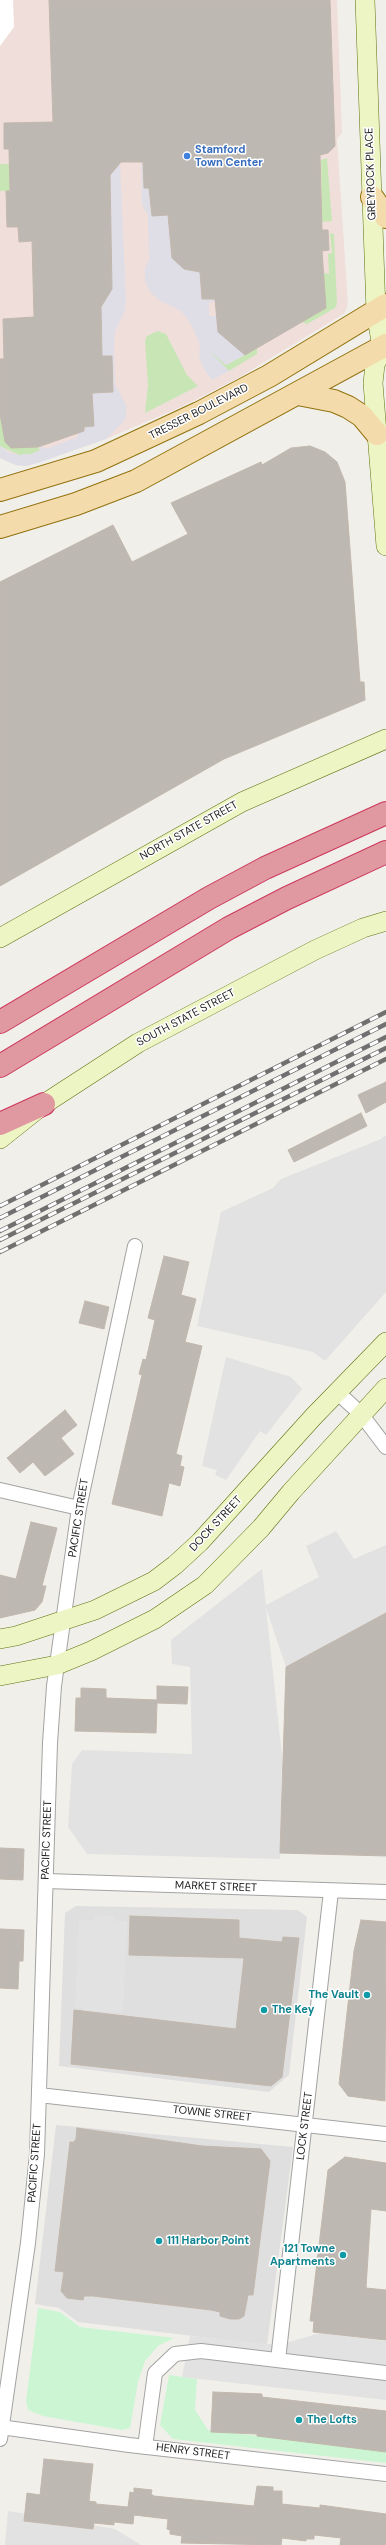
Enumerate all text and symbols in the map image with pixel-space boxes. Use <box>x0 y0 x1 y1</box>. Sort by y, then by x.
street label: GREYROCK PLACE <box>363 127 379 221</box>
place label: Stamford Town Center <box>195 143 263 169</box>
marker: Stamford Town Center <box>182 151 192 161</box>
street label: TRESSER BOULEVARD <box>147 381 251 443</box>
street label: NORTH STATE STREET <box>138 799 240 863</box>
street label: SOUTH STATE STREET <box>135 986 237 1050</box>
street label: PACIFIC STREET <box>66 1478 92 1558</box>
street label: DOCK STREET <box>187 1494 245 1554</box>
street label: PACIFIC STREET <box>39 1800 55 1880</box>
street label: MARKET STREET <box>175 1879 257 1895</box>
place label: The Vault <box>308 1988 359 2002</box>
marker: The Vault <box>362 1990 372 2000</box>
place label: The Key <box>272 2003 314 2017</box>
marker: The Key <box>259 2005 269 2015</box>
street label: LOCK STREET <box>294 2091 316 2161</box>
street label: TOWNE STREET <box>172 2103 252 2125</box>
street label: PACIFIC STREET <box>26 2123 44 2203</box>
place label: 111 Harbor Point <box>167 2234 249 2248</box>
marker: 111 Harbor Point <box>154 2236 164 2246</box>
place label: 121 Towne Apartments <box>270 2242 335 2268</box>
marker: 121 Towne Apartments <box>338 2250 348 2260</box>
place label: The Lofts <box>307 2413 357 2427</box>
marker: The Lofts <box>294 2415 304 2425</box>
street label: HENRY STREET <box>155 2441 231 2463</box>

